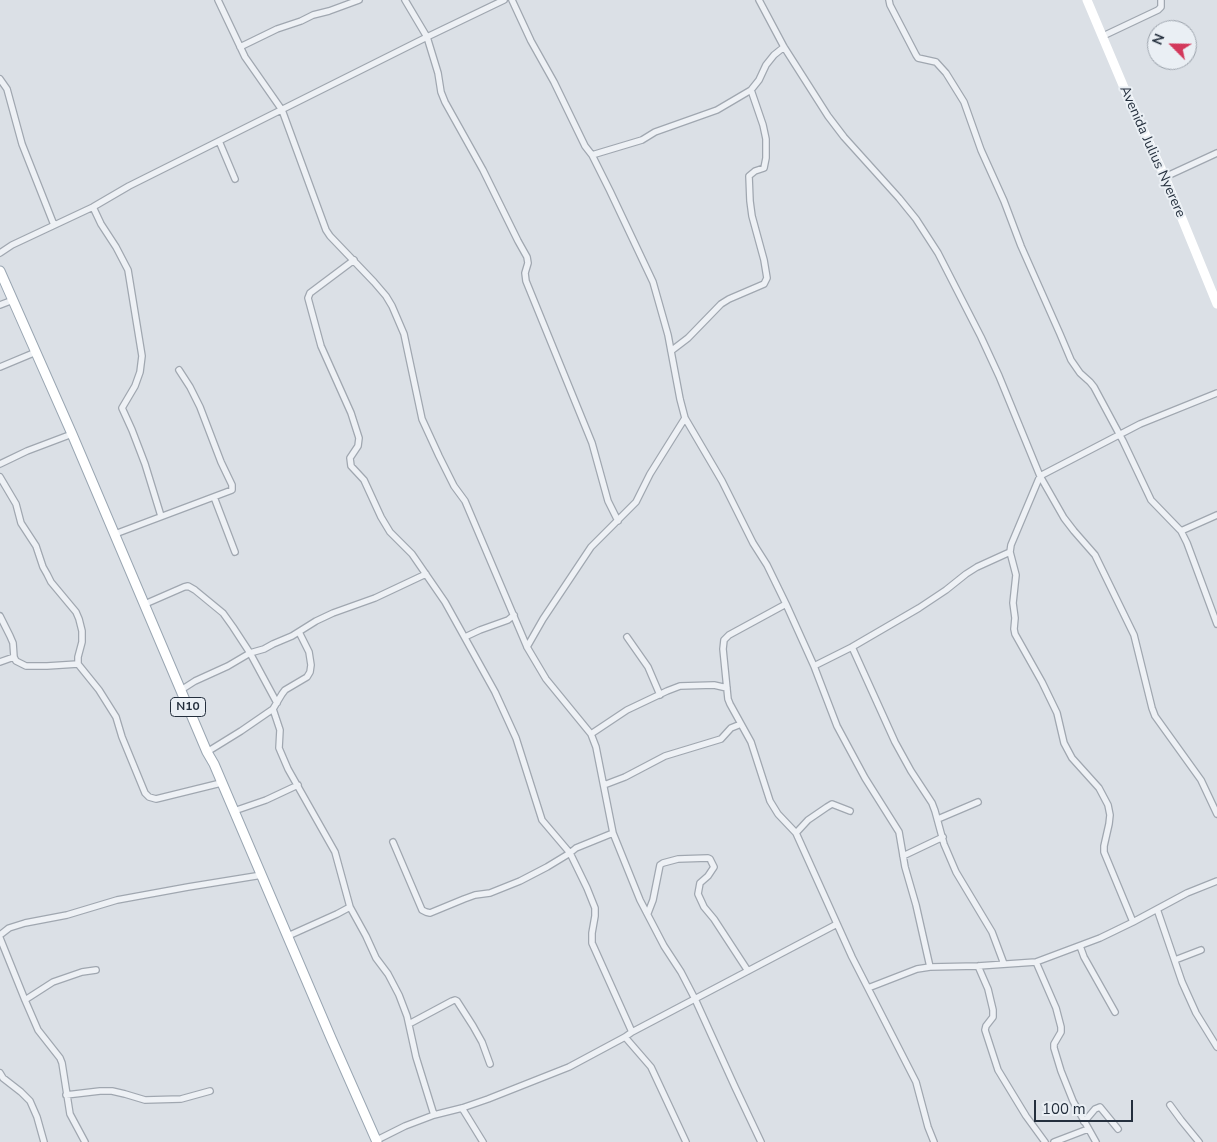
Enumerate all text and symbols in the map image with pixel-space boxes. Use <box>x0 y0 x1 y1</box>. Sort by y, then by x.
north arrow <box>1147 20 1197 70</box>
text: N <box>1148 31 1169 48</box>
street label: Avenida Julius Nyerere <box>1115 84 1189 220</box>
road number: N10 <box>170 698 206 716</box>
scale bar <box>1037 1090 1136 1122</box>
text: 100 m <box>1042 1099 1086 1119</box>

